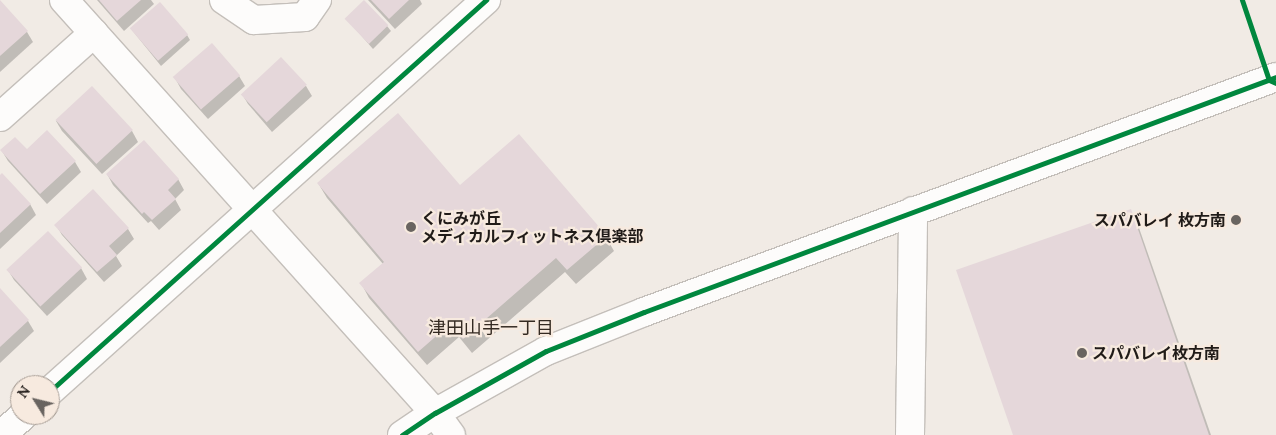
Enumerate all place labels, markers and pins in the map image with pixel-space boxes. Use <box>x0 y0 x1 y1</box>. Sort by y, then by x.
place label: くにみが丘 メディカルフィットネス倶楽部 <box>421 208 645 246</box>
place label: スパバレイ 枚方南 <box>1094 210 1226 230</box>
marker: スパバレイ 枚方南 <box>1230 214 1242 226</box>
marker: くにみが丘 メディカルフィットネス倶楽部 <box>405 221 417 233</box>
place label: スパバレイ枚方南 <box>1092 343 1220 363</box>
marker: スパバレイ枚方南 <box>1076 347 1088 359</box>

